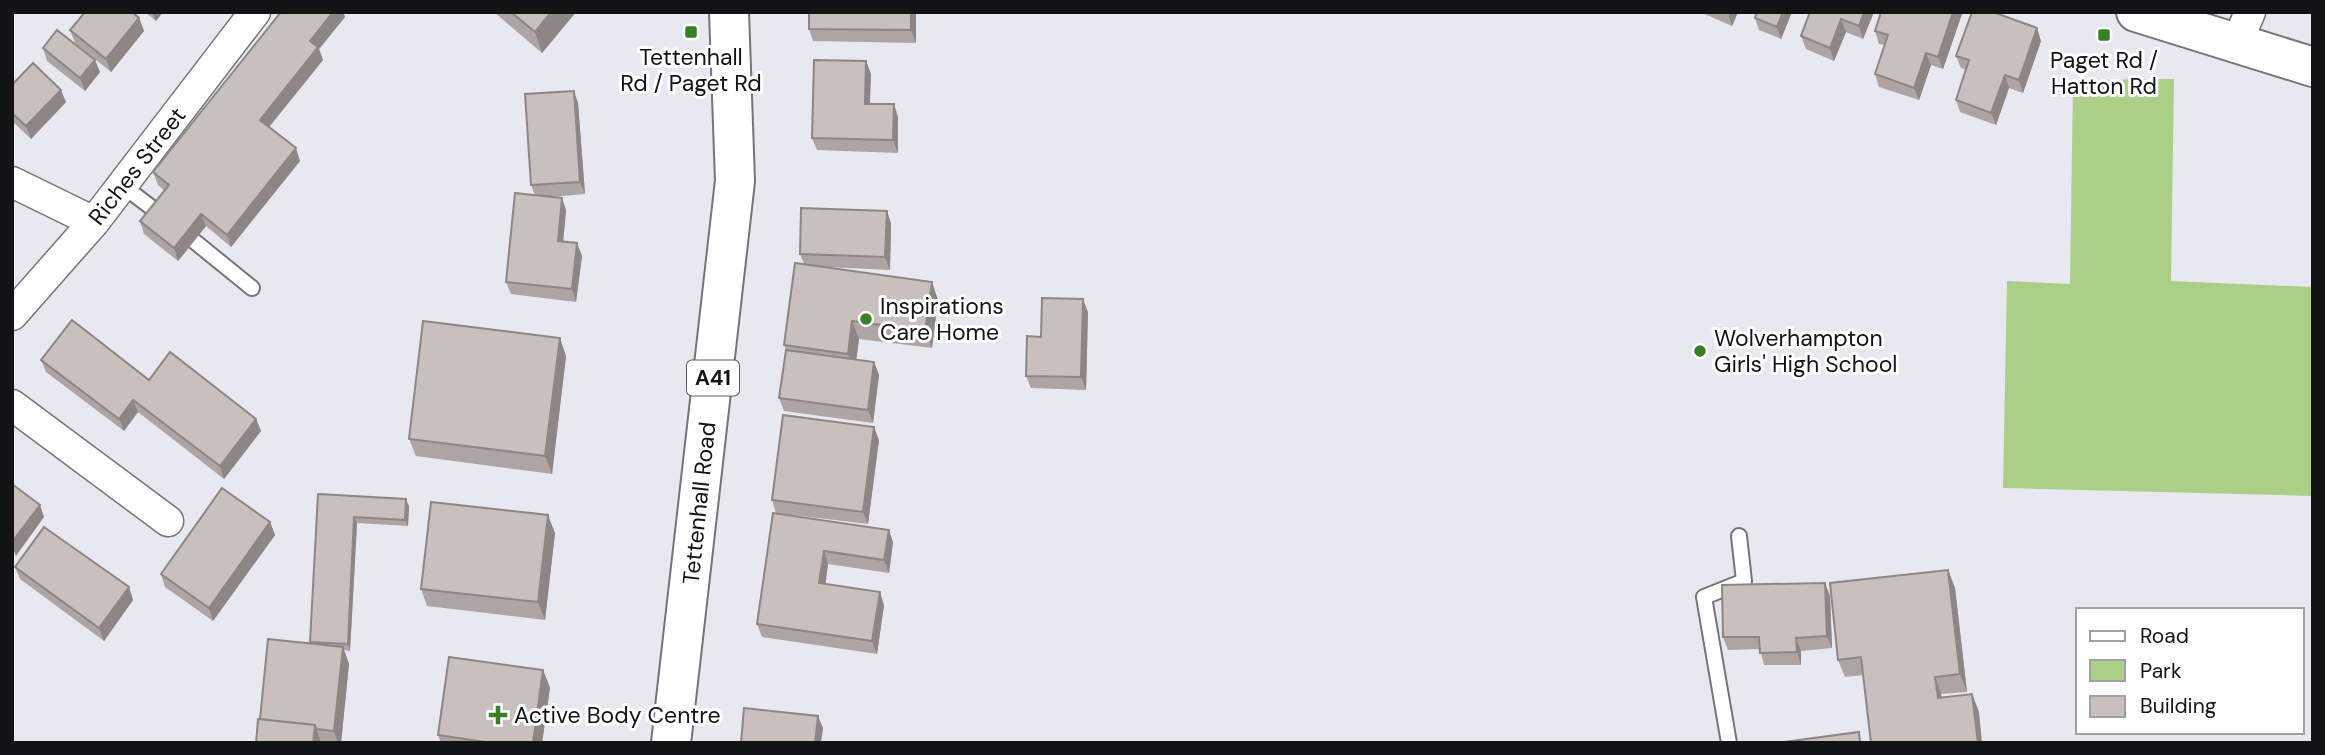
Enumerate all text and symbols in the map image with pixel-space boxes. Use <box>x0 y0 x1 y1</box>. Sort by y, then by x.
marker: Tettenhall Rd / Paget Rd <box>683 24 699 40</box>
marker: Paget Rd / Hatton Rd <box>2096 27 2112 43</box>
place label: Tettenhall Rd / Paget Rd <box>620 42 762 98</box>
place label: Paget Rd / Hatton Rd <box>2050 45 2158 101</box>
street label: Riches Street <box>82 101 192 231</box>
place label: Inspirations Care Home <box>880 291 1004 347</box>
marker: Inspirations Care Home <box>858 311 874 327</box>
place label: Wolverhampton Girls' High School <box>1714 323 1897 379</box>
marker: Wolverhampton Girls' High School <box>1692 343 1708 359</box>
road number: A41 <box>687 360 739 396</box>
street label: Tettenhall Road <box>676 420 722 586</box>
legend <box>2076 608 2304 734</box>
text: Road <box>2140 622 2189 650</box>
text: Park <box>2140 657 2182 685</box>
text: Building <box>2140 692 2217 720</box>
place label: Active Body Centre <box>514 700 721 730</box>
marker: Active Body Centre <box>488 705 508 725</box>

